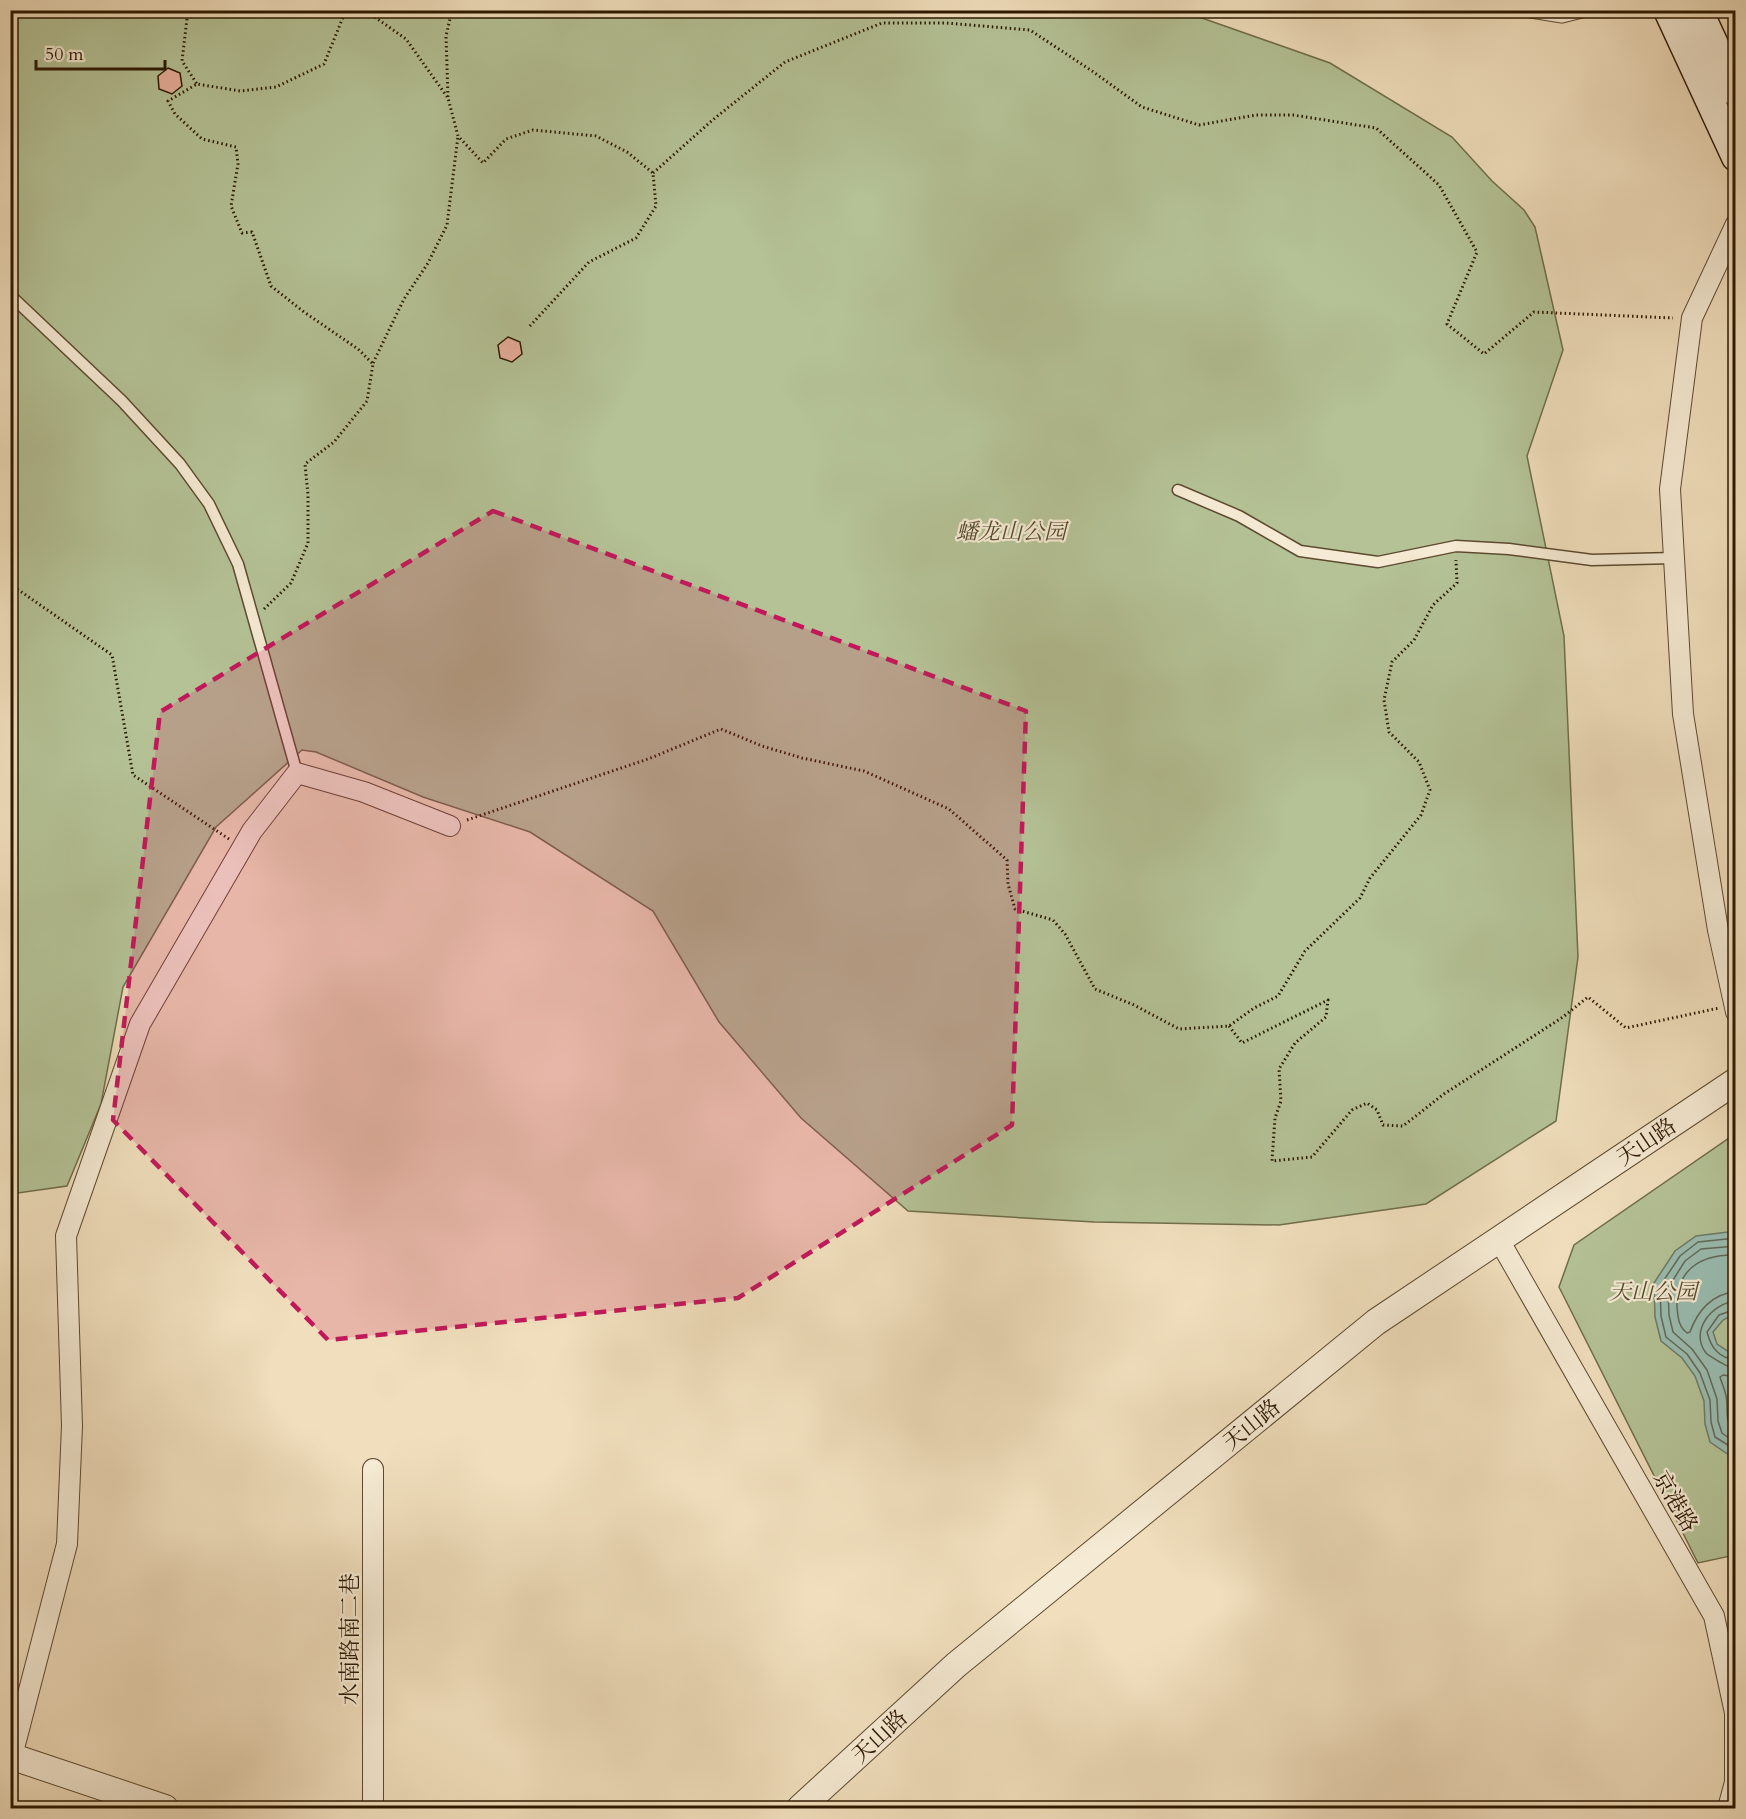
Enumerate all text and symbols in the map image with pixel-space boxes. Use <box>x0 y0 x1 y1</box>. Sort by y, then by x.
scale bar <box>36 33 165 71</box>
text: 50 m <box>45 42 84 67</box>
park label: 蟠龙山公园 <box>956 517 1069 547</box>
street label: 天山路 <box>1611 1111 1682 1173</box>
park label: 天山公园 <box>1609 1277 1700 1307</box>
street label: 天山路 <box>1217 1392 1287 1457</box>
street label: 京港路 <box>1646 1465 1705 1538</box>
street label: 水南路南二巷 <box>335 1573 365 1705</box>
street label: 天山路 <box>845 1703 914 1770</box>

